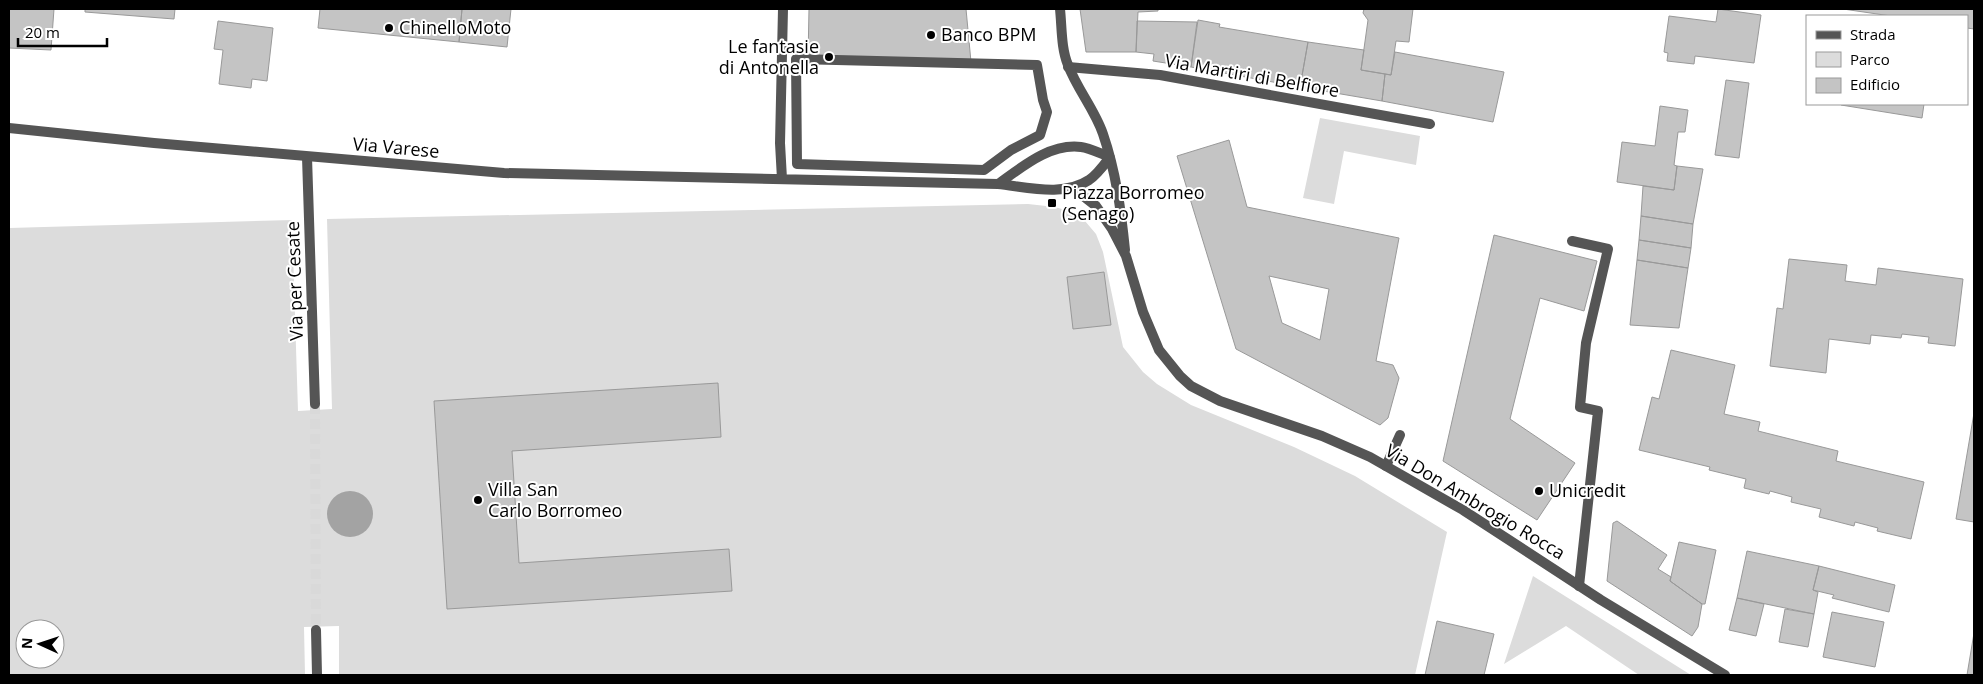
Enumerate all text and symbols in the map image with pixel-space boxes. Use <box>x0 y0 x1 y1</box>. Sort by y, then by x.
scale bar <box>18 15 106 47</box>
place label: ChinelloMoto <box>399 15 511 39</box>
legend <box>1806 15 1968 105</box>
text: 20 m <box>25 22 60 42</box>
marker: ChinelloMoto <box>383 22 395 34</box>
place label: Banco BPM <box>941 22 1036 46</box>
text: Strada <box>1850 24 1896 44</box>
marker: Banco BPM <box>925 29 937 41</box>
place label: Le fantasie di Antonella <box>719 34 819 79</box>
street label: Via Martiri di Belfiore <box>1163 48 1341 102</box>
text: Parco <box>1850 49 1890 69</box>
marker: Le fantasie di Antonella <box>823 51 835 63</box>
text: Edificio <box>1850 74 1900 94</box>
street label: Via Varese <box>352 131 440 163</box>
place label: Piazza Borromeo (Senago) <box>1062 180 1205 225</box>
marker: Piazza Borromeo (Senago) <box>1046 197 1058 209</box>
street label: Via per Cesate <box>280 221 308 341</box>
street label: Via Don Ambrogio Rocca <box>1381 438 1570 564</box>
place label: Villa San Carlo Borromeo <box>488 477 622 522</box>
place label: Unicredit <box>1549 478 1626 502</box>
marker: Unicredit <box>1533 485 1545 497</box>
marker: Villa San Carlo Borromeo <box>472 494 484 506</box>
north arrow <box>15 619 65 669</box>
text: N <box>17 637 36 649</box>

